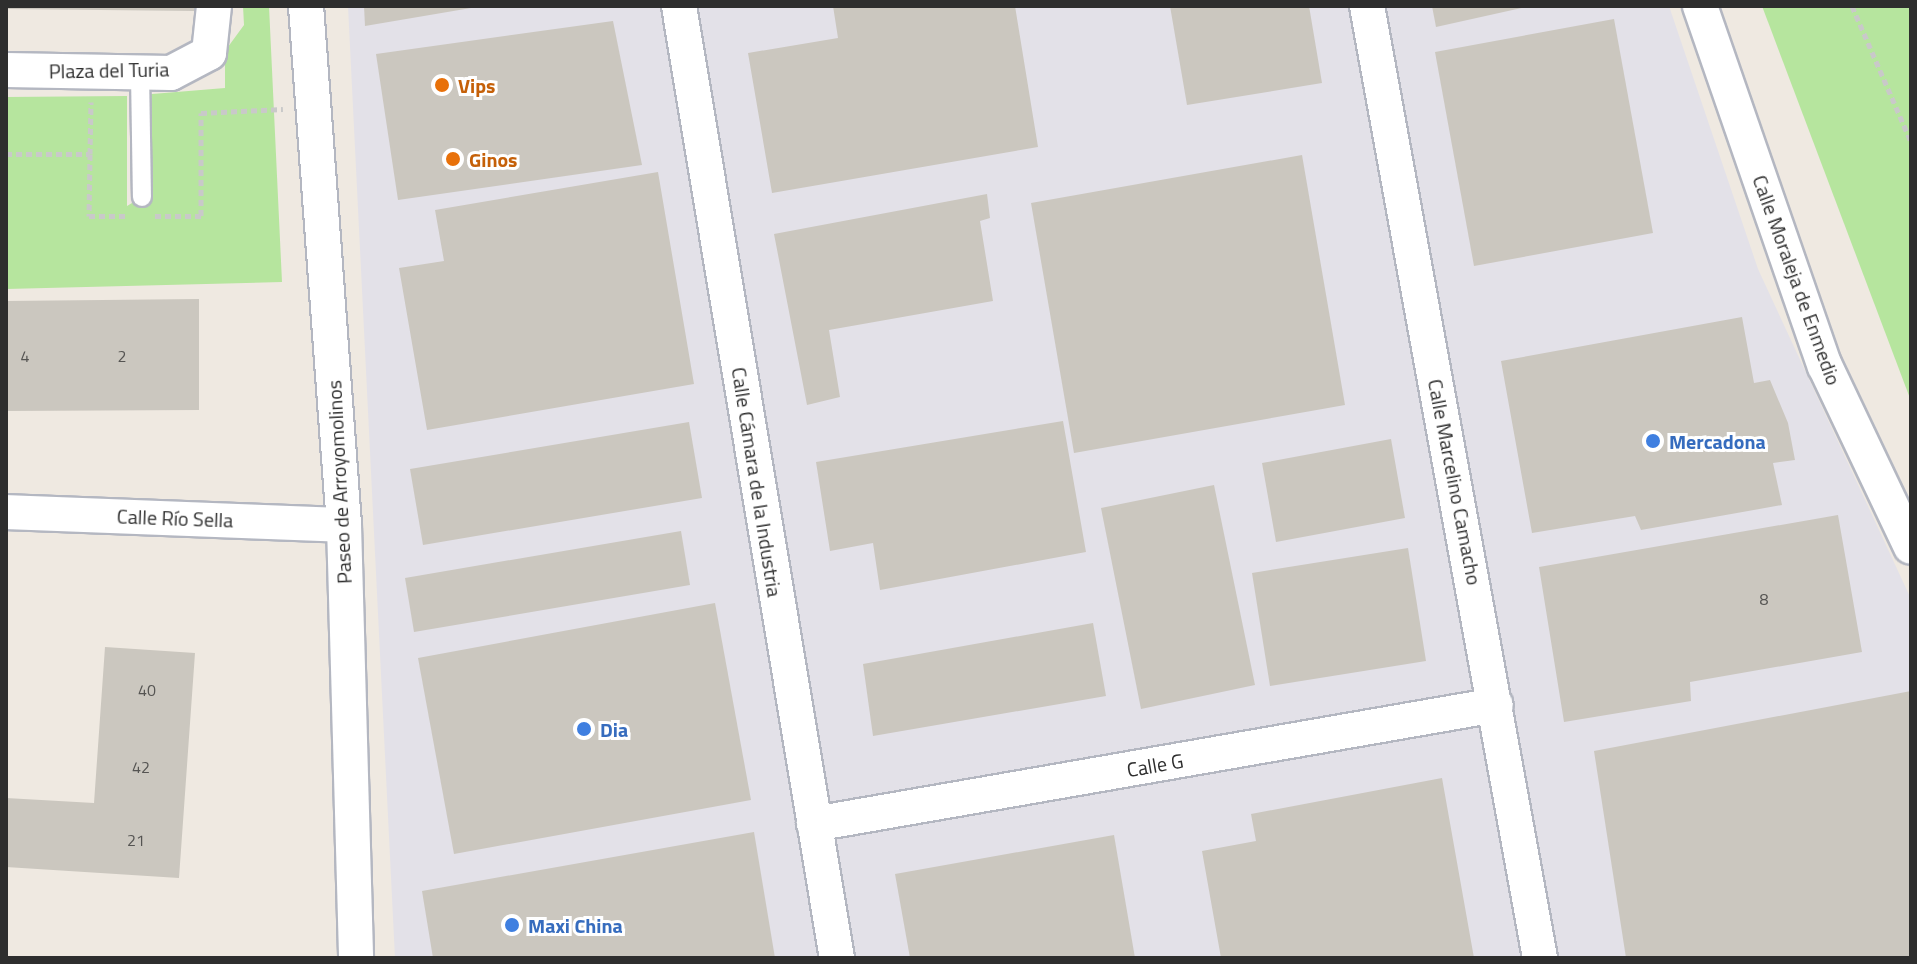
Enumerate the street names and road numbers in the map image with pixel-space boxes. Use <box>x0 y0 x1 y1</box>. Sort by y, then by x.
street label: Plaza del Turia <box>49 57 169 83</box>
street label: Calle Moraleja de Enmedio <box>1748 172 1846 388</box>
street label: Calle Cámara de la Industria <box>727 365 787 599</box>
street label: Calle Marcelino Camacho <box>1423 377 1487 587</box>
street label: Paseo de Arroyomolinos <box>322 379 356 585</box>
street label: Calle Río Sella <box>116 504 234 532</box>
street label: Calle G <box>1125 748 1185 782</box>

